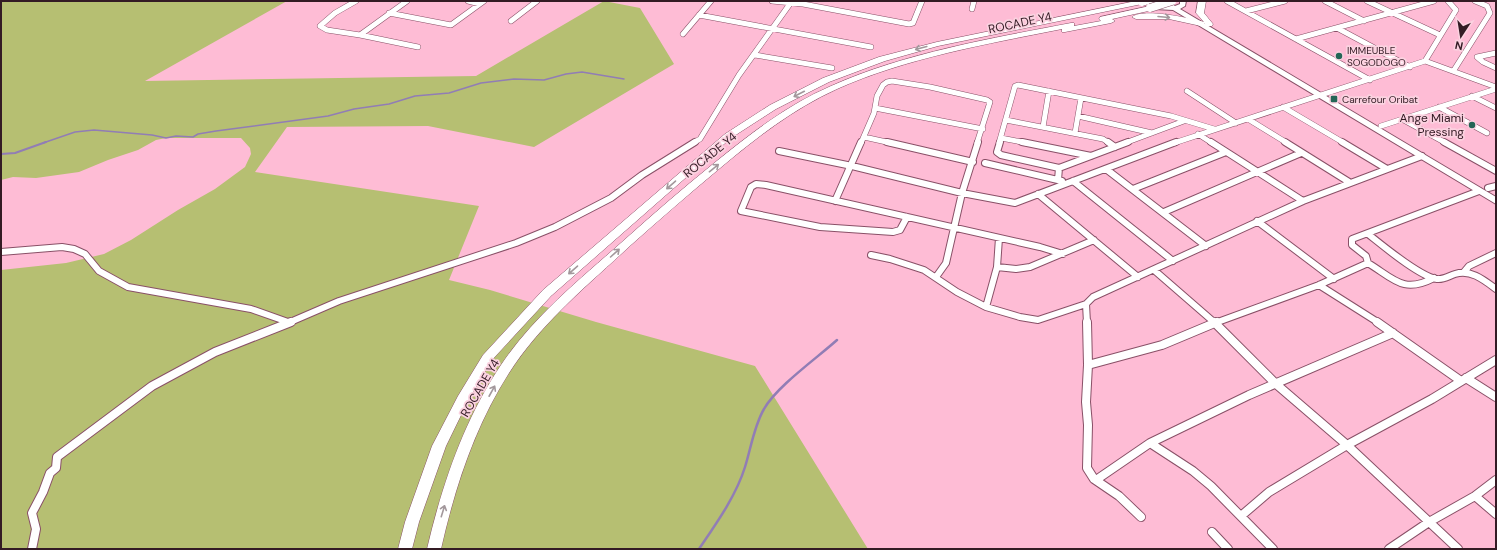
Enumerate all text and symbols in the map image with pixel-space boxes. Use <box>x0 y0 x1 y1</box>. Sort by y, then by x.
street label: ROCADE Y4 <box>987 8 1053 38</box>
one-way arrow <box>1157 13 1170 20</box>
north arrow <box>1441 16 1481 56</box>
text: N <box>1454 38 1464 53</box>
place label: IMMEUBLE SOGODOGO <box>1347 44 1406 69</box>
one-way arrow <box>914 45 927 52</box>
marker: IMMEUBLE SOGODOGO <box>1334 51 1344 61</box>
one-way arrow <box>794 90 806 98</box>
place label: Carrefour Oribat <box>1342 93 1418 106</box>
marker: Carrefour Oribat <box>1329 94 1339 104</box>
place label: Ange Miami Pressing <box>1400 110 1464 140</box>
marker: Ange Miami Pressing <box>1467 120 1477 130</box>
street label: ROCADE Y4 <box>680 129 740 181</box>
one-way arrow <box>708 164 719 173</box>
one-way arrow <box>667 180 677 189</box>
one-way arrow <box>610 249 621 258</box>
one-way arrow <box>568 265 578 275</box>
street label: ROCADE Y4 <box>457 356 503 420</box>
one-way arrow <box>489 385 497 397</box>
one-way arrow <box>440 505 447 518</box>

